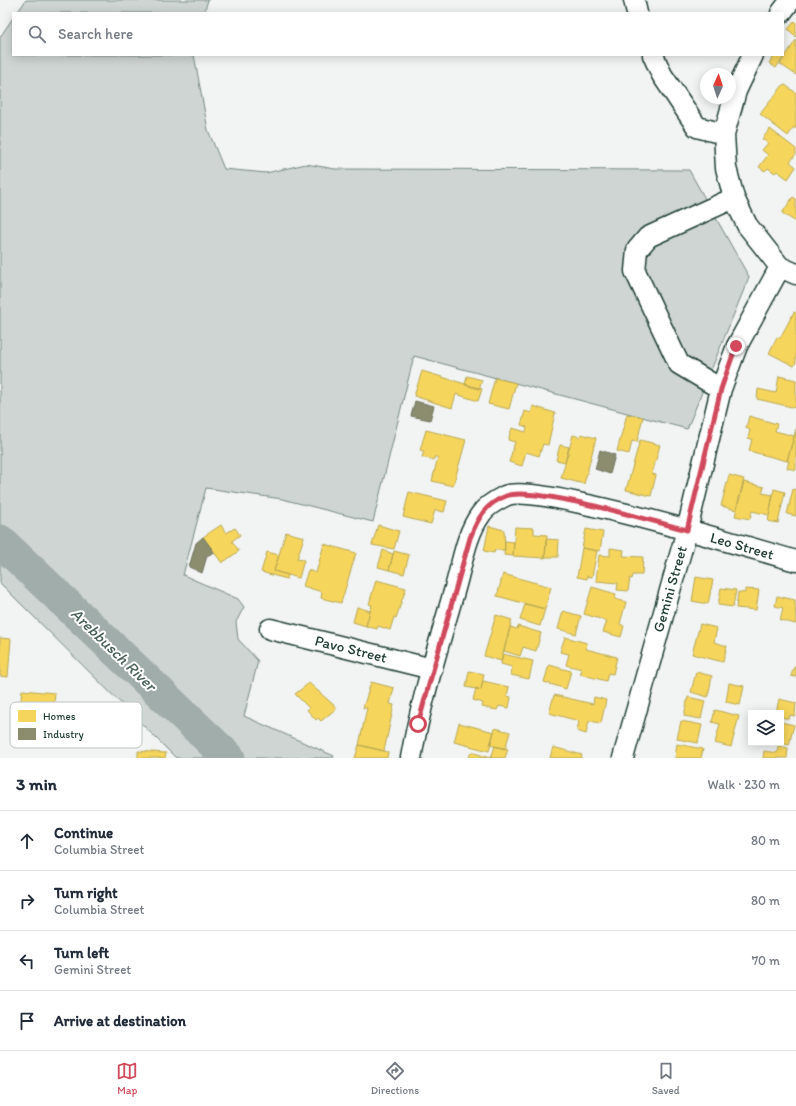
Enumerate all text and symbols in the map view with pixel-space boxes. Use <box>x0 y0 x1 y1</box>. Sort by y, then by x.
search box <box>12 12 784 56</box>
icon: search <box>26 23 48 45</box>
text: Search here <box>58 25 133 43</box>
north arrow <box>700 68 736 104</box>
route end <box>727 337 745 355</box>
street label: Leo Street <box>708 528 776 564</box>
street label: Gemini Street <box>649 543 691 634</box>
water label: Arebbusch River <box>67 604 162 696</box>
street label: Pavo Street <box>313 631 389 667</box>
legend <box>10 702 142 748</box>
text: Homes <box>43 710 76 723</box>
map controls <box>748 710 784 746</box>
button: layers <box>748 710 784 746</box>
route start <box>409 715 427 733</box>
text: Industry <box>43 728 85 741</box>
text: 3 min <box>16 774 57 794</box>
text: Walk · 230 m <box>708 777 780 792</box>
text: Continue <box>54 824 113 842</box>
icon: ahead <box>16 830 38 852</box>
text: 80 m <box>751 833 780 848</box>
text: Columbia Street <box>54 842 144 857</box>
text: Turn right <box>54 884 118 902</box>
icon: right <box>16 890 38 912</box>
text: 80 m <box>751 893 780 908</box>
text: Columbia Street <box>54 902 144 917</box>
text: Turn left <box>54 944 109 962</box>
icon: left <box>16 950 38 972</box>
text: 70 m <box>752 953 780 968</box>
text: Gemini Street <box>54 962 131 977</box>
icon: arrive <box>16 1010 38 1032</box>
text: Arrive at destination <box>54 1012 186 1030</box>
tab: Map <box>116 1060 138 1097</box>
tab: Directions <box>371 1060 419 1097</box>
tab: Saved <box>652 1060 680 1097</box>

